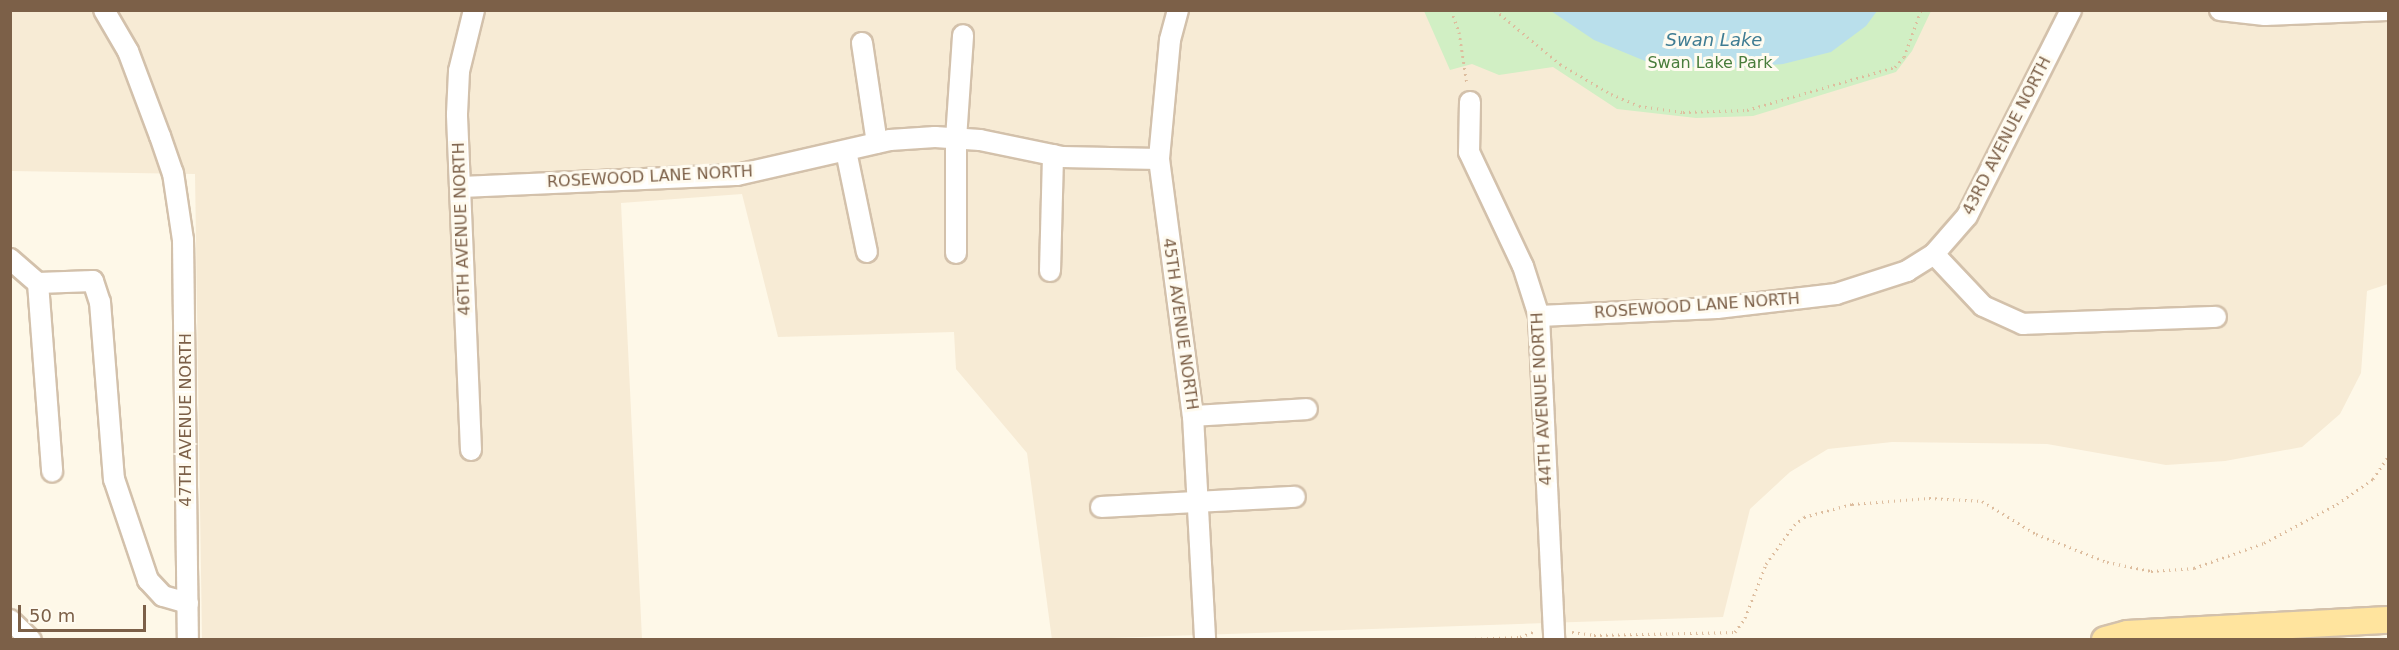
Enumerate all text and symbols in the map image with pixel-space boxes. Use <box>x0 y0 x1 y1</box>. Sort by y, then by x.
water label: Swan Lake <box>1666 29 1762 51</box>
park label: Swan Lake Park <box>1647 53 1773 73</box>
street label: 43RD AVENUE NORTH <box>1959 54 2055 218</box>
street label: 46TH AVENUE NORTH <box>449 142 475 316</box>
street label: ROSEWOOD LANE NORTH <box>547 162 753 192</box>
street label: 45TH AVENUE NORTH <box>1158 237 1202 411</box>
street label: ROSEWOOD LANE NORTH <box>1594 289 1800 323</box>
street label: 44TH AVENUE NORTH <box>1528 312 1556 486</box>
street label: 47TH AVENUE NORTH <box>176 333 196 507</box>
scale bar <box>21 593 148 631</box>
text: 50 m <box>29 605 75 626</box>

